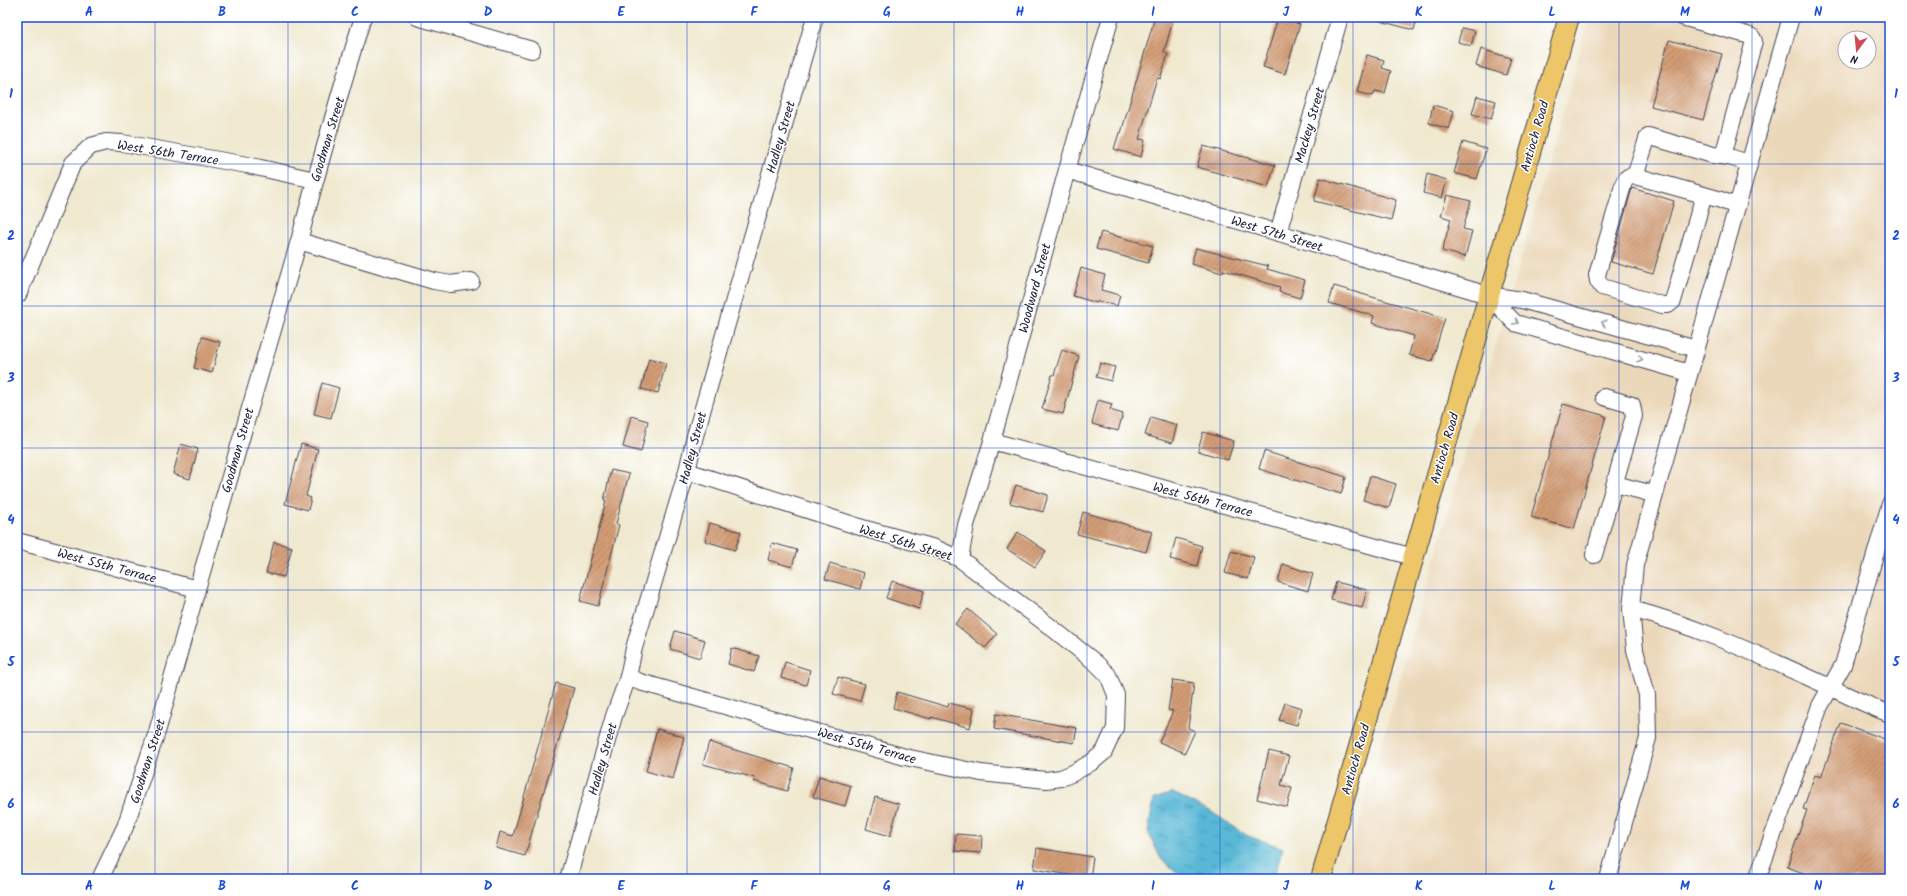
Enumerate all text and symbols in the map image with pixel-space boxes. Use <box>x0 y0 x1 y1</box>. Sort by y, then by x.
text: A <box>85 2 93 23</box>
text: B <box>218 2 226 23</box>
text: C <box>351 2 359 23</box>
text: D <box>484 2 493 23</box>
text: E <box>617 2 625 23</box>
text: F <box>750 2 758 23</box>
text: G <box>883 2 891 23</box>
text: H <box>1016 2 1025 23</box>
text: I <box>1151 2 1155 23</box>
text: J <box>1283 2 1290 23</box>
text: K <box>1415 2 1423 23</box>
text: L <box>1548 2 1556 23</box>
text: M <box>1680 2 1690 23</box>
text: N <box>1814 2 1823 23</box>
north arrow <box>1837 30 1877 70</box>
text: N <box>1849 49 1860 68</box>
text: 1 <box>9 84 13 105</box>
street label: Mackey Street <box>1290 84 1332 166</box>
text: 1 <box>1894 84 1898 105</box>
street label: Goodman Street <box>306 93 352 184</box>
street label: Hadley Street <box>761 98 802 176</box>
street label: Antioch Road <box>1515 98 1556 174</box>
street label: West 56th Terrace <box>116 135 220 172</box>
street label: West 57th Street <box>1228 211 1326 259</box>
text: 2 <box>7 226 15 247</box>
text: 2 <box>1892 226 1900 247</box>
street label: Woodward Street <box>1013 240 1058 336</box>
one-way arrow <box>1512 317 1519 324</box>
one-way arrow <box>1601 319 1608 328</box>
one-way arrow <box>1636 354 1643 363</box>
text: 3 <box>6 368 15 389</box>
text: 3 <box>1891 368 1900 389</box>
street label: Goodman Street <box>216 404 261 495</box>
street label: Hadley Street <box>674 409 713 487</box>
street label: Antioch Road <box>1425 410 1466 486</box>
street label: West 56th Terrace <box>1150 477 1255 524</box>
text: 4 <box>7 510 15 531</box>
text: 4 <box>1892 510 1900 531</box>
street label: West 56th Street <box>856 519 956 568</box>
street label: West 55th Terrace <box>55 543 159 590</box>
text: 5 <box>7 652 16 673</box>
text: 5 <box>1892 652 1901 673</box>
street label: Goodman Street <box>125 716 172 806</box>
street label: Hadley Street <box>583 720 624 798</box>
street label: Antioch Road <box>1336 721 1377 797</box>
street label: West 55th Terrace <box>815 722 919 771</box>
text: 6 <box>7 794 15 815</box>
text: 6 <box>1892 794 1900 815</box>
text: A <box>85 876 93 896</box>
text: B <box>218 876 226 896</box>
text: C <box>351 876 359 896</box>
text: D <box>484 876 493 896</box>
text: E <box>617 876 625 896</box>
text: F <box>750 876 758 896</box>
text: G <box>883 876 891 896</box>
text: H <box>1016 876 1025 896</box>
text: I <box>1151 876 1155 896</box>
text: J <box>1283 876 1290 896</box>
text: K <box>1415 876 1423 896</box>
text: L <box>1548 876 1556 896</box>
text: M <box>1680 876 1690 896</box>
text: N <box>1814 876 1823 896</box>

